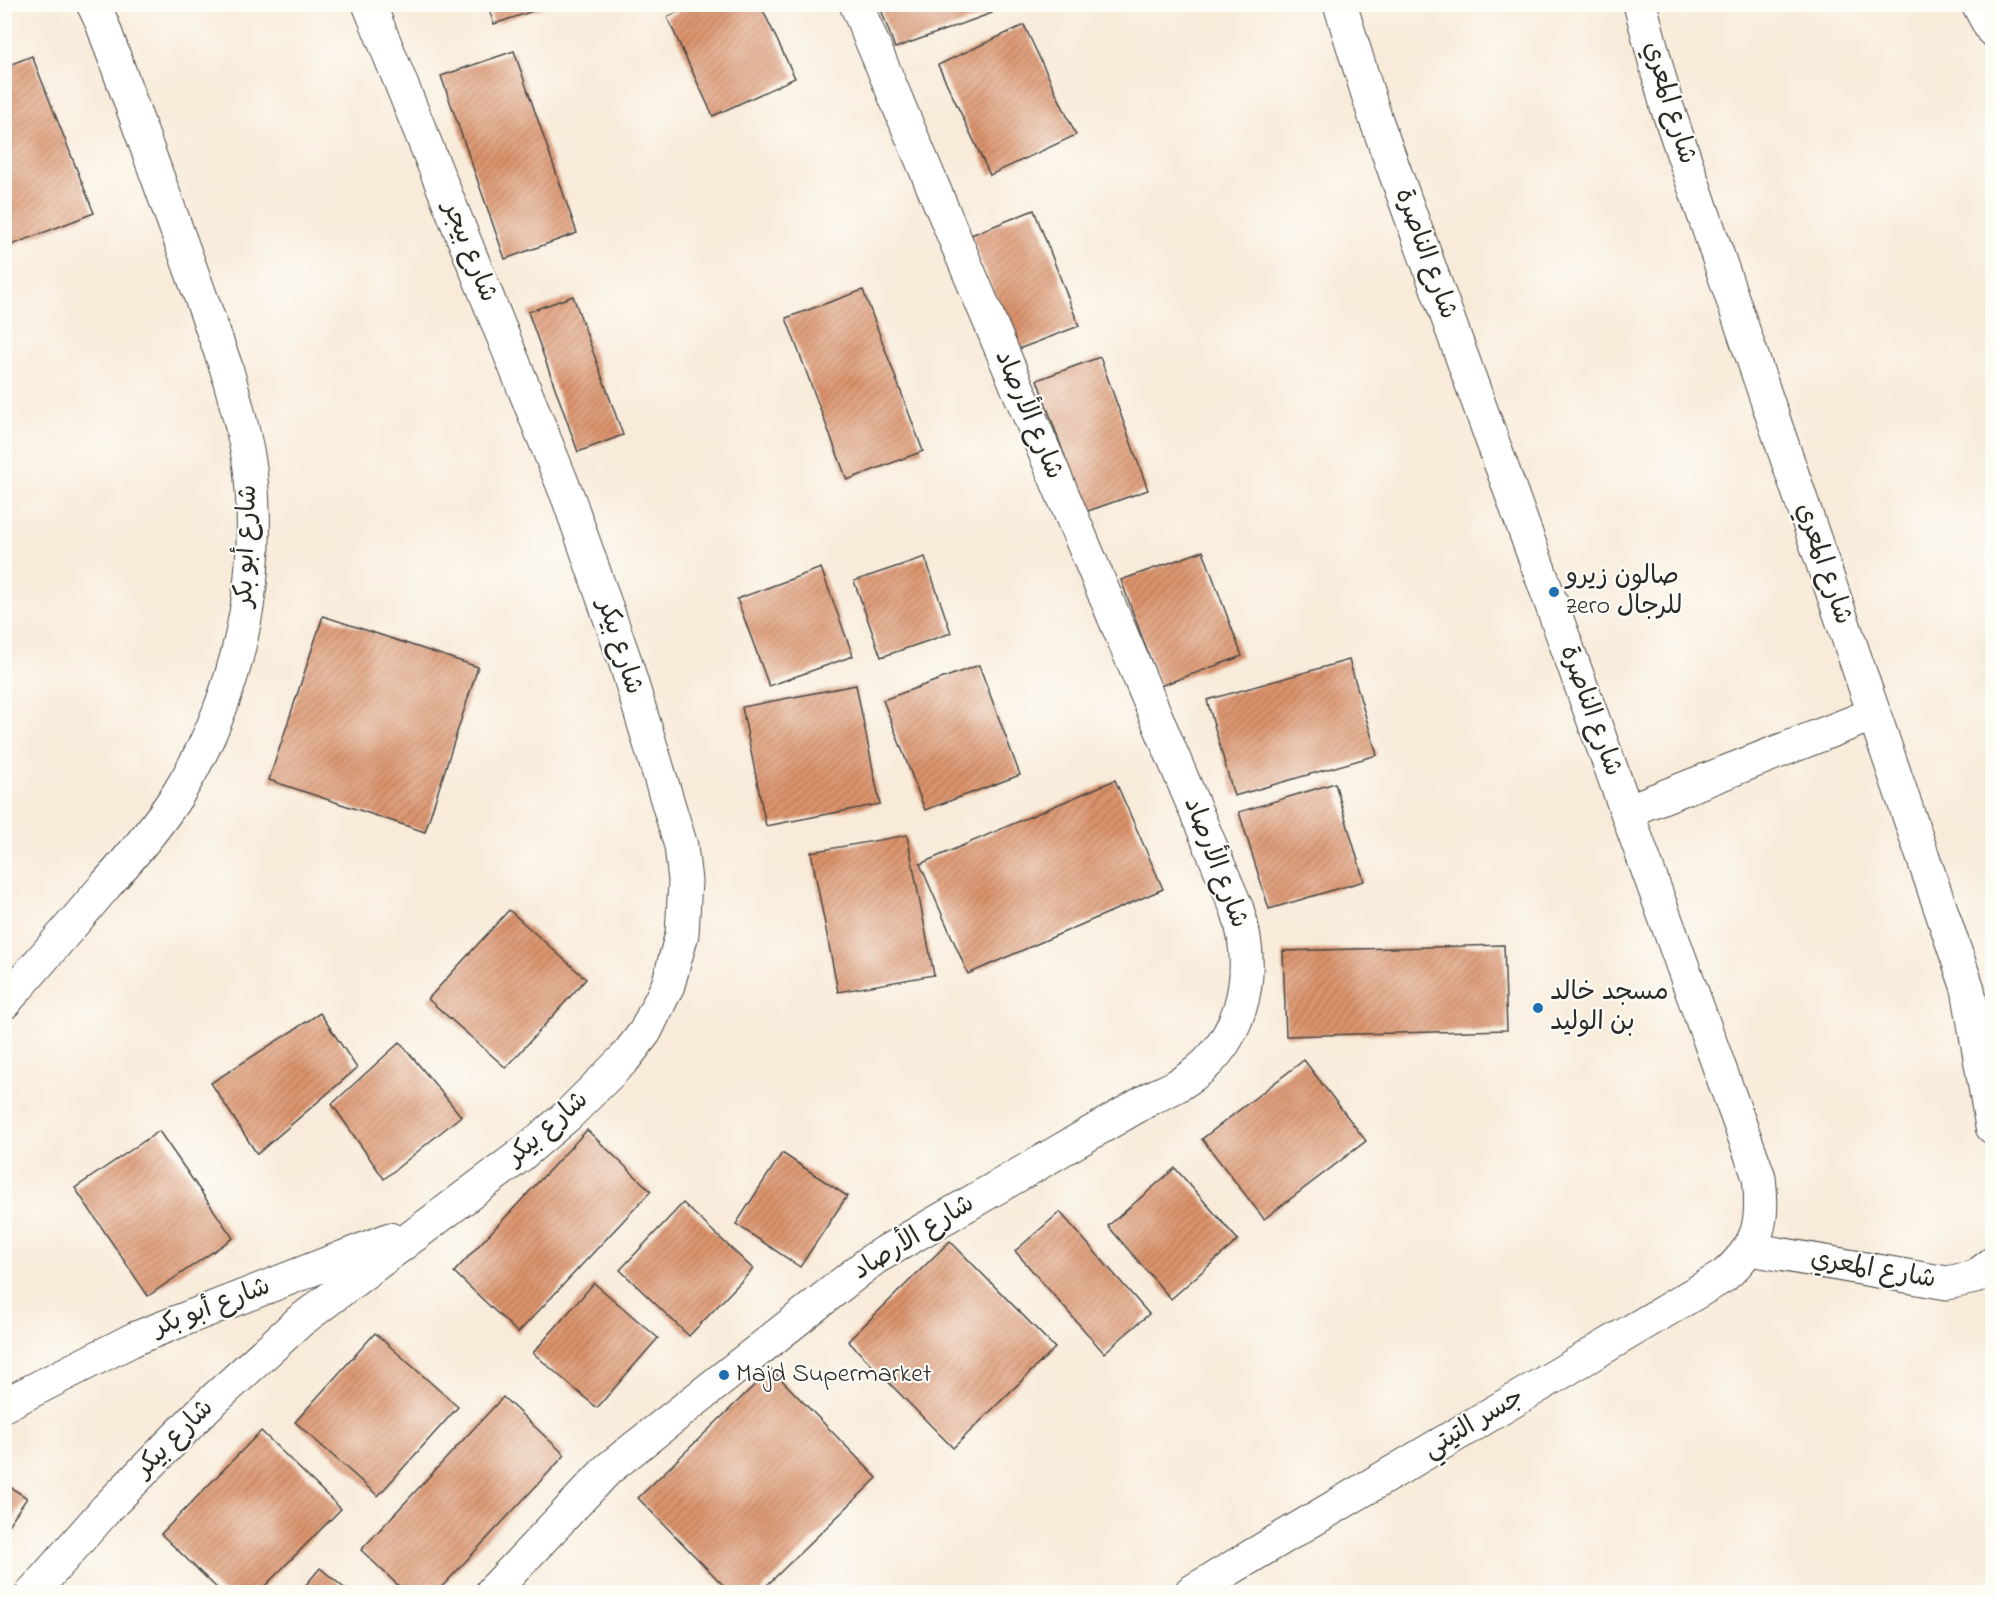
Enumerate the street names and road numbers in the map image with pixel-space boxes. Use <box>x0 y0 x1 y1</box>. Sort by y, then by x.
street label: شارع المعري <box>1632 37 1706 169</box>
street label: شارع الناصرة <box>1384 183 1466 325</box>
street label: شارع بيجر <box>431 194 506 308</box>
street label: شارع الأرصاد <box>984 344 1074 486</box>
street label: شارع أبو بكر <box>226 484 268 610</box>
street label: شارع المعري <box>1784 498 1862 630</box>
street label: شارع بيكر <box>585 592 652 700</box>
street label: شارع الناصرة <box>1549 640 1631 782</box>
street label: شارع الأرصاد <box>1173 791 1259 934</box>
street label: شارع بيكر <box>497 1082 598 1177</box>
street label: شارع الأرصاد <box>845 1184 982 1290</box>
street label: شارع المعري <box>1807 1240 1939 1300</box>
street label: شارع أبو بكر <box>146 1268 276 1348</box>
street label: جسر التيتي <box>1416 1379 1532 1470</box>
street label: شارع بيكر <box>125 1391 223 1489</box>

